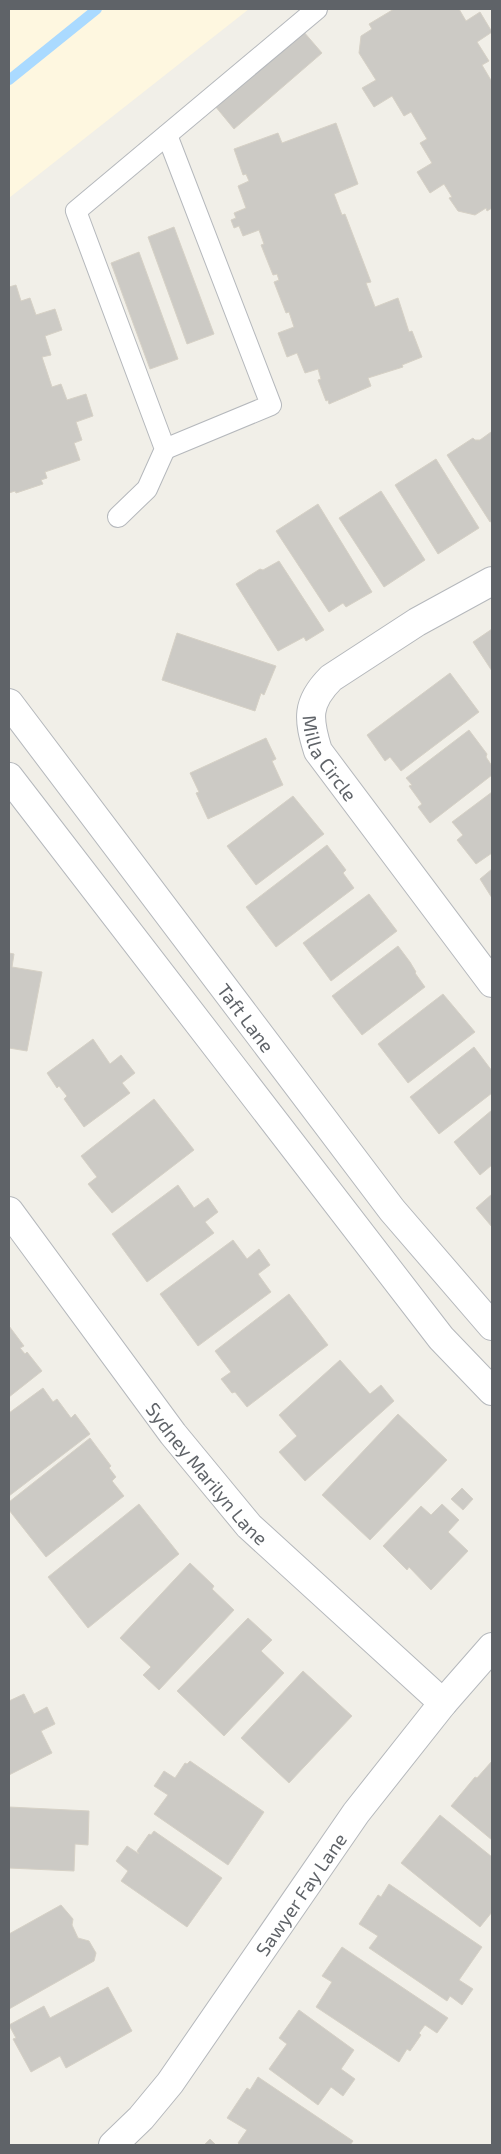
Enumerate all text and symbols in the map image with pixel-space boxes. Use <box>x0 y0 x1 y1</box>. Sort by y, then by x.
street label: Milla Circle <box>299 714 362 805</box>
street label: Taft Lane <box>213 979 280 1056</box>
street label: Sydney Marilyn Lane <box>142 1398 273 1549</box>
street label: Sawyer Fay Lane <box>250 1828 351 1960</box>

